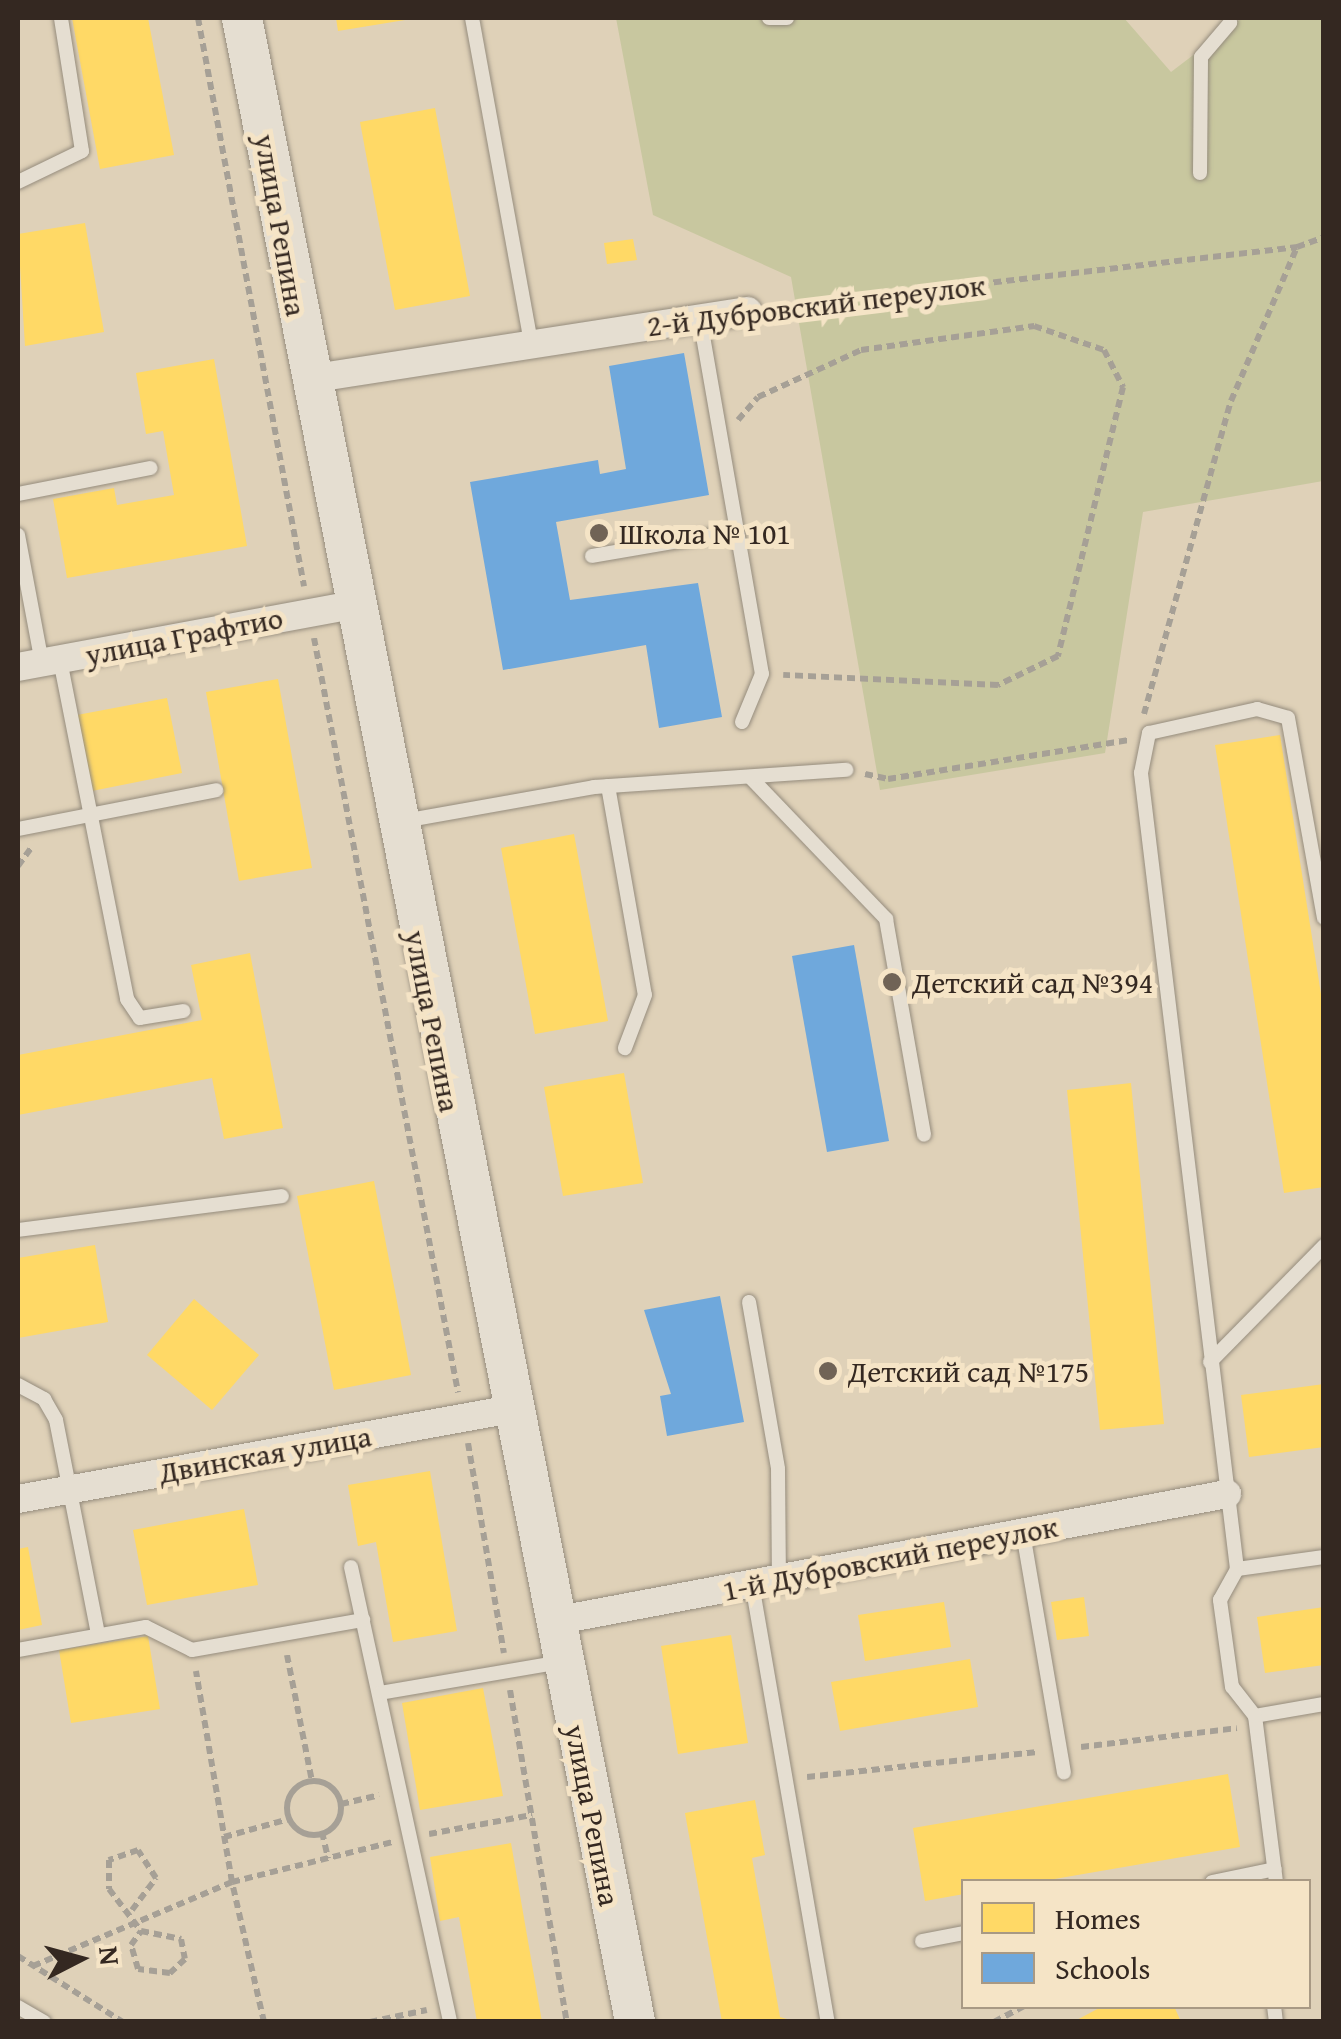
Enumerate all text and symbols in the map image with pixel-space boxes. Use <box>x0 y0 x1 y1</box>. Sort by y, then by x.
street label: улица Репина <box>247 131 315 319</box>
street label: 2-й Дубровский переулок <box>645 266 987 344</box>
place label: Школа № 101 <box>619 515 791 551</box>
marker: Школа № 101 <box>588 522 610 544</box>
street label: улица Графтио <box>82 599 286 673</box>
street label: улица Репина <box>398 927 468 1115</box>
place label: Детский сад №394 <box>912 964 1153 1000</box>
marker: Детский сад №394 <box>881 971 903 993</box>
place label: Детский сад №175 <box>848 1353 1089 1389</box>
marker: Детский сад №175 <box>817 1360 839 1382</box>
street label: Двинская улица <box>156 1418 374 1490</box>
street label: 1-й Дубровский переулок <box>719 1508 1061 1608</box>
street label: улица Репина <box>558 1721 628 1909</box>
legend <box>961 1879 1311 2009</box>
text: Homes <box>1055 1896 1141 1940</box>
north arrow <box>30 1909 130 2009</box>
text: N <box>89 1944 132 1967</box>
text: Schools <box>1055 1946 1150 1990</box>

